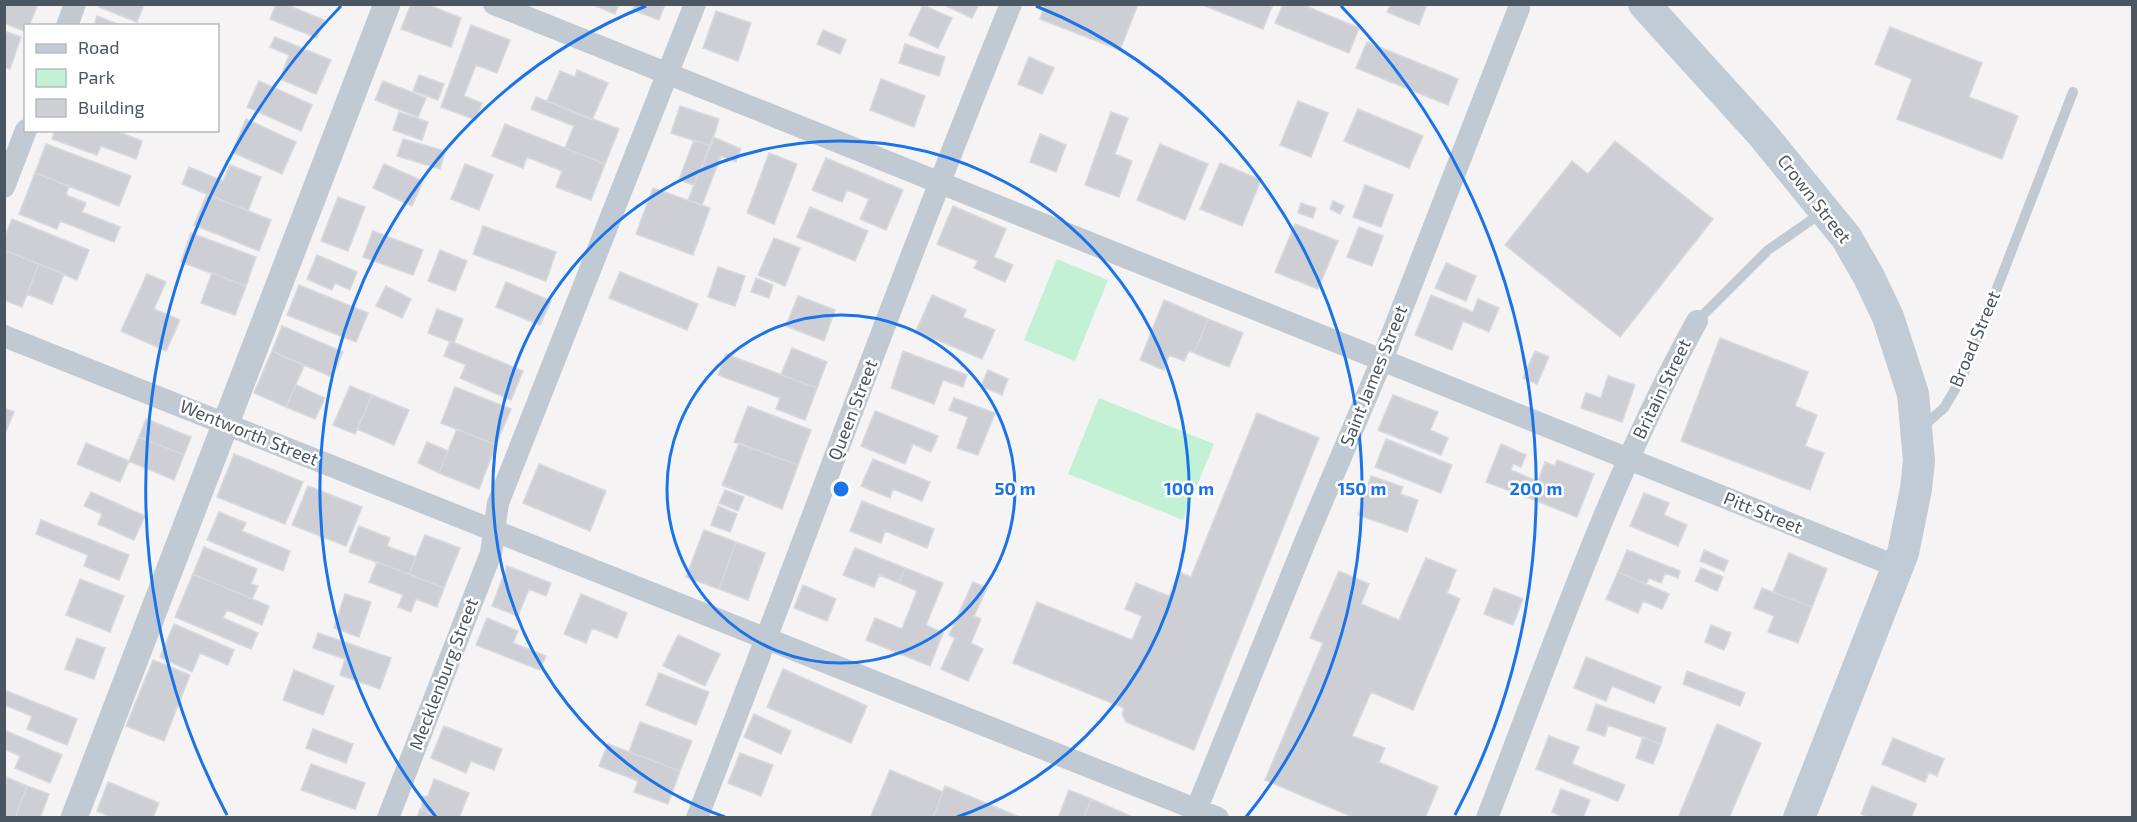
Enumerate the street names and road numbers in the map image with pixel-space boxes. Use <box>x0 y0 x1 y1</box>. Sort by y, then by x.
street label: Crown Street <box>1773 150 1856 247</box>
street label: Broad Street <box>1944 287 2004 390</box>
street label: Saint James Street <box>1335 302 1411 449</box>
street label: Britain Street <box>1627 335 1695 442</box>
street label: Queen Street <box>823 356 881 463</box>
street label: Wentworth Street <box>177 394 322 470</box>
street label: Pitt Street <box>1721 486 1806 538</box>
street label: Mecklenburg Street <box>404 595 482 753</box>

